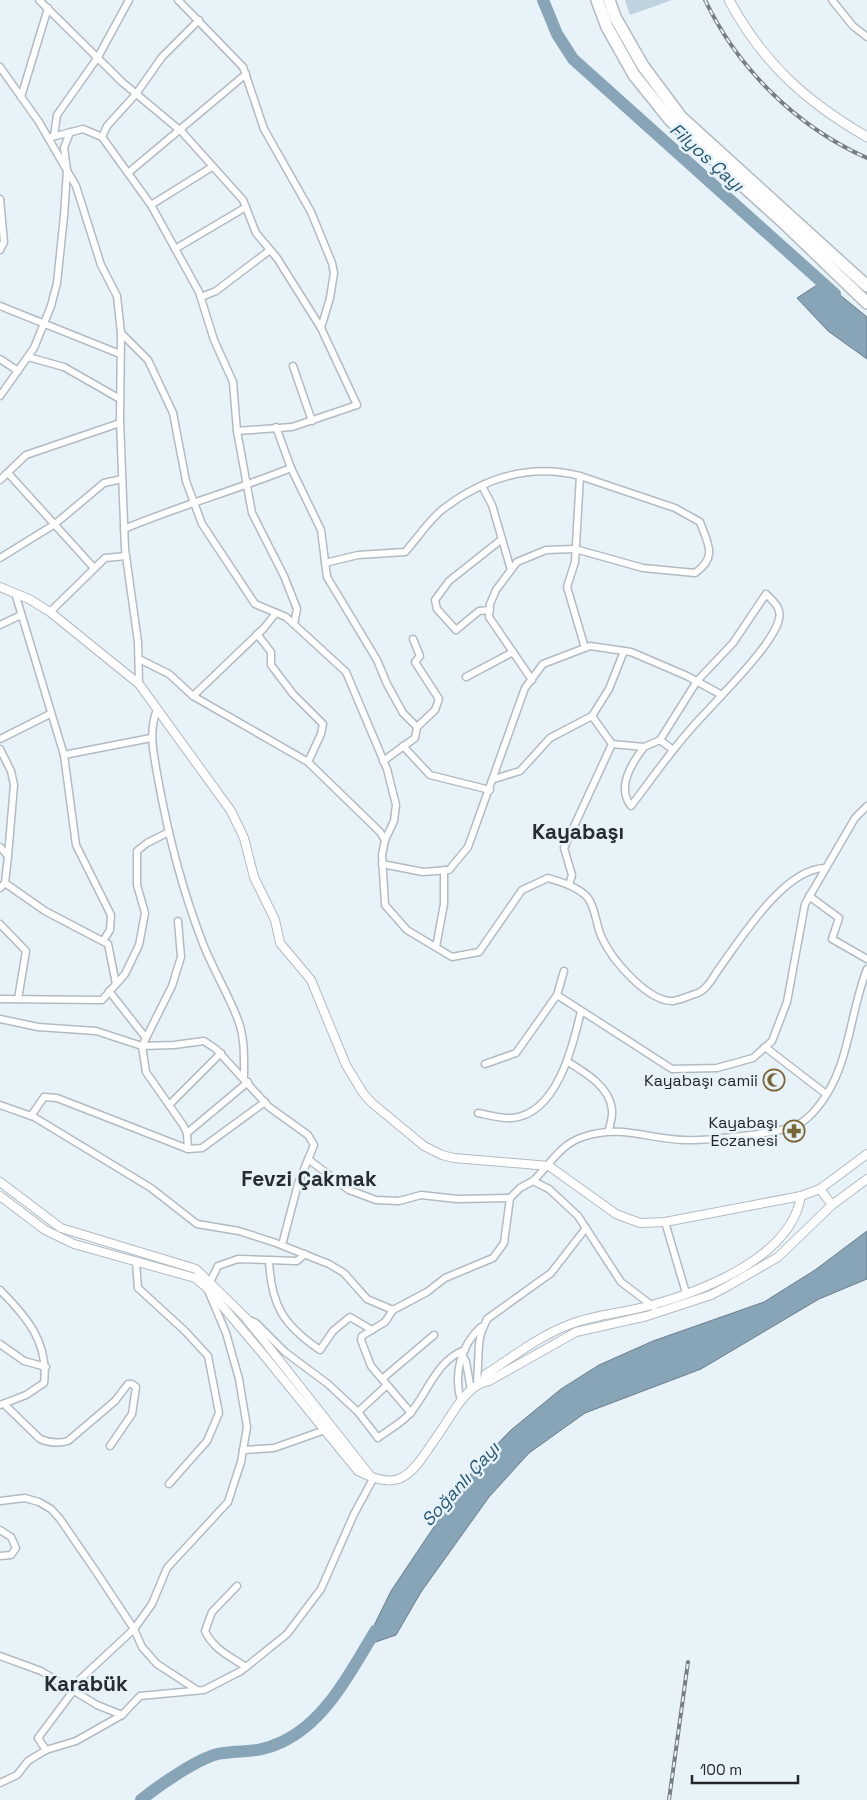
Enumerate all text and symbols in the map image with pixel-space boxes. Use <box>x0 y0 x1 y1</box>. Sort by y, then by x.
water label: Filyos Çayı <box>665 118 750 197</box>
district label: Kayabaşı <box>532 818 624 845</box>
mosque icon: Kayabaşı camii <box>762 1068 786 1092</box>
place label: Kayabaşı camii <box>644 1070 758 1091</box>
place label: Kayabaşı Eczanesi <box>708 1112 778 1151</box>
pharmacy icon: Kayabaşı Eczanesi <box>782 1119 806 1143</box>
district label: Fevzi Çakmak <box>241 1165 377 1192</box>
water label: Soğanlı Çayı <box>416 1436 505 1531</box>
district label: Karabük <box>44 1670 128 1697</box>
scale bar <box>692 1752 798 1784</box>
text: 100 m <box>700 1760 742 1779</box>

